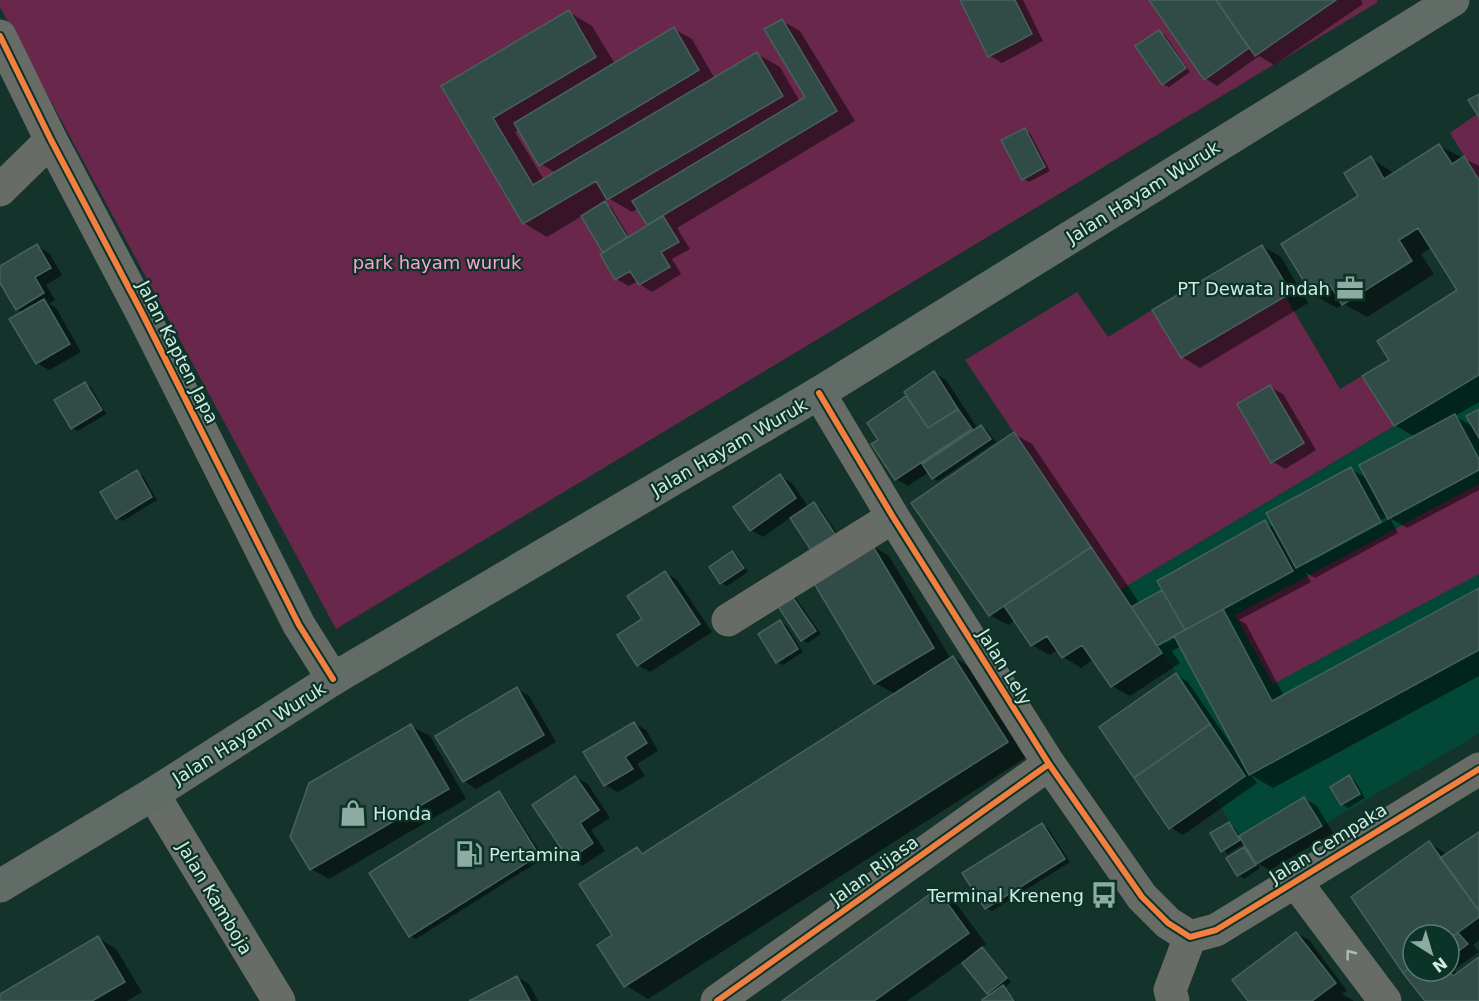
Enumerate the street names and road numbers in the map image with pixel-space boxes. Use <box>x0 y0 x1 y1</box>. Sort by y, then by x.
street label: Jalan Hayam Wuruk <box>1062 136 1224 248</box>
street label: Jalan Kapten Japa <box>132 276 223 427</box>
street label: Jalan Hayam Wuruk <box>646 393 811 501</box>
street label: Jalan Lely <box>973 624 1037 709</box>
street label: Jalan Hayam Wuruk <box>168 677 330 789</box>
street label: Jalan Cempaka <box>1265 799 1391 888</box>
street label: Jalan Rijasa <box>825 831 922 909</box>
street label: Jalan Kamboja <box>173 837 257 958</box>

